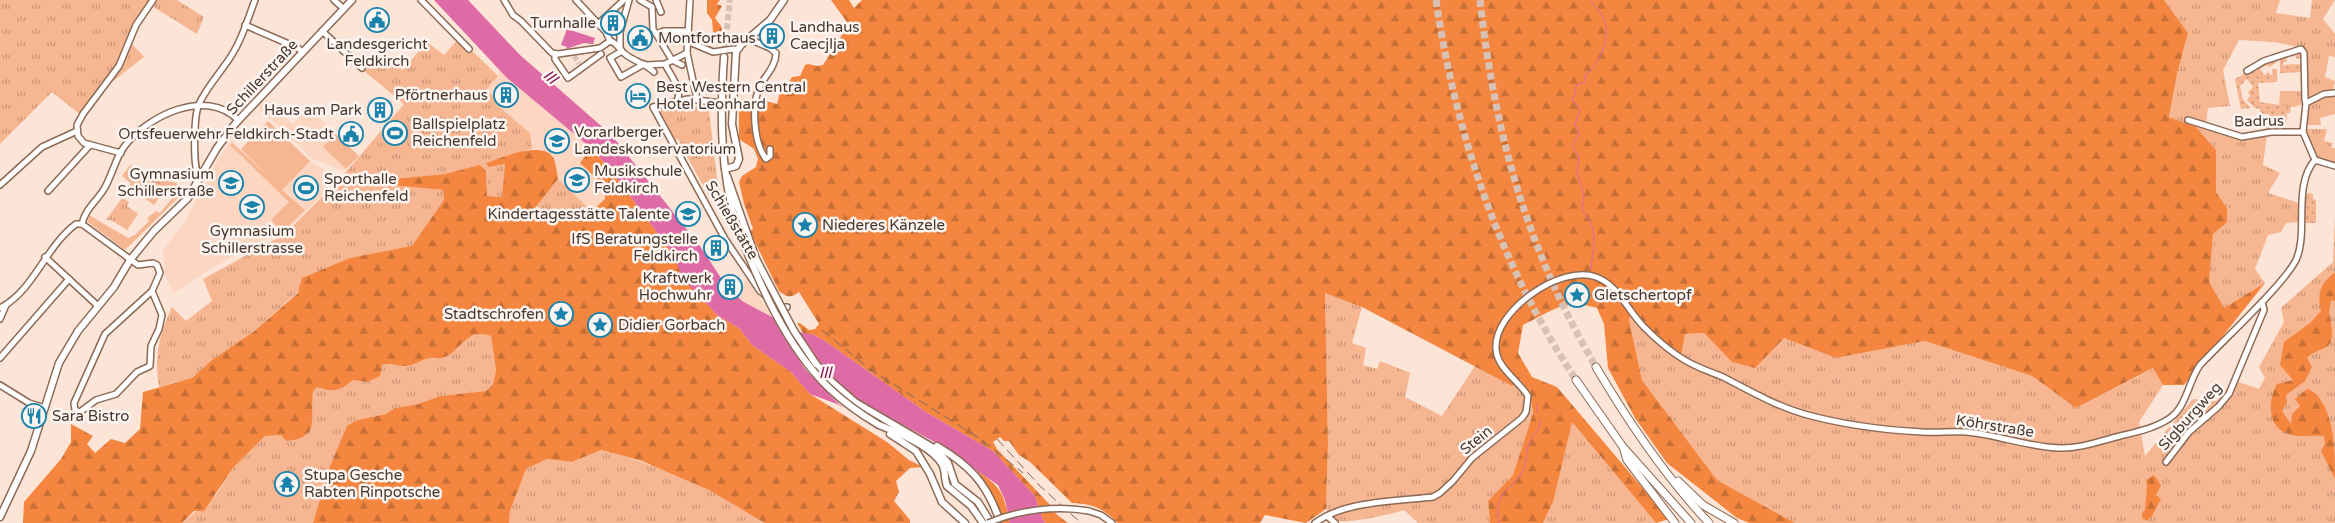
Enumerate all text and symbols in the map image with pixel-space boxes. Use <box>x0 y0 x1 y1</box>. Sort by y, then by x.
public building icon: Landesgericht Feldkirch <box>364 7 390 33</box>
building icon: Turnhalle <box>600 10 626 36</box>
place label: Turnhalle <box>530 14 596 32</box>
place label: Landhaus Caecjlja <box>790 18 860 53</box>
building icon: Landhaus Caecjlja <box>759 23 785 49</box>
public building icon: Montforthaus <box>627 25 653 51</box>
place label: Montforthaus <box>658 29 756 47</box>
place label: Landesgericht Feldkirch <box>326 35 428 70</box>
street label: Schillerstraße <box>223 36 301 118</box>
water label: Ill <box>539 65 563 90</box>
place label: Best Western Central Hotel Leonhard <box>656 78 806 113</box>
building icon: Pförtnerhaus <box>493 82 519 108</box>
hotel icon: Best Western Central Hotel Leonhard <box>625 83 651 109</box>
place label: Pförtnerhaus <box>395 86 488 104</box>
building icon: Haus am Park <box>367 97 393 123</box>
place label: Haus am Park <box>264 101 362 119</box>
street label: Badrus <box>2234 112 2284 130</box>
place label: Ballspielplatz Reichenfeld <box>412 115 506 150</box>
sports icon: Ballspielplatz Reichenfeld <box>382 120 408 146</box>
public building icon: Ortsfeuerwehr Feldkirch-Stadt <box>338 121 364 147</box>
place label: Vorarlberger Landeskonservatorium <box>574 123 736 158</box>
place label: Ortsfeuerwehr Feldkirch-Stadt <box>118 125 334 143</box>
school or university icon: Vorarlberger Landeskonservatorium <box>544 128 570 154</box>
place label: Musikschule Feldkirch <box>594 162 682 197</box>
place label: Gymnasium Schillerstraße <box>118 165 214 200</box>
school or university icon: Musikschule Feldkirch <box>564 167 590 193</box>
school or university icon: Gymnasium Schillerstraße <box>218 170 244 196</box>
place label: Sporthalle Reichenfeld <box>324 170 408 205</box>
sports icon: Sporthalle Reichenfeld <box>293 175 319 201</box>
street label: Schießstätte <box>701 177 763 263</box>
school or university icon: Gymnasium Schillerstrasse <box>239 194 265 220</box>
school or university icon: Kindertagesstätte Talente <box>675 201 701 227</box>
place label: Kindertagesstätte Talente <box>488 205 670 223</box>
place icon: Niederes Känzele <box>792 212 818 238</box>
place label: Niederes Känzele <box>822 216 945 234</box>
place label: Gymnasium Schillerstrasse <box>201 222 303 257</box>
place label: IfS Beratungstelle Feldkirch <box>571 230 698 265</box>
building icon: IfS Beratungstelle Feldkirch <box>703 235 729 261</box>
place label: Kraftwerk Hochwuhr <box>639 269 712 304</box>
building icon: Kraftwerk Hochwuhr <box>717 274 743 300</box>
place icon: Gletschertopf <box>1564 282 1590 308</box>
place label: Gletschertopf <box>1594 286 1692 304</box>
place icon: Stadtschrofen <box>548 301 574 327</box>
place label: Stadtschrofen <box>444 305 544 323</box>
place icon: Didier Gorbach <box>587 312 613 338</box>
place label: Didier Gorbach <box>618 316 725 334</box>
water label: Ill <box>819 363 833 383</box>
street label: Sigburgweg <box>2155 378 2225 454</box>
restaurant icon: Sara Bistro <box>21 403 47 429</box>
place label: Sara Bistro <box>52 407 129 425</box>
street label: Köhrstraße <box>1955 411 2035 441</box>
street label: Stein <box>1456 422 1496 458</box>
place label: Stupa Gesche Rabten Rinpotsche <box>304 466 440 501</box>
temple icon: Stupa Gesche Rabten Rinpotsche <box>274 471 300 497</box>

